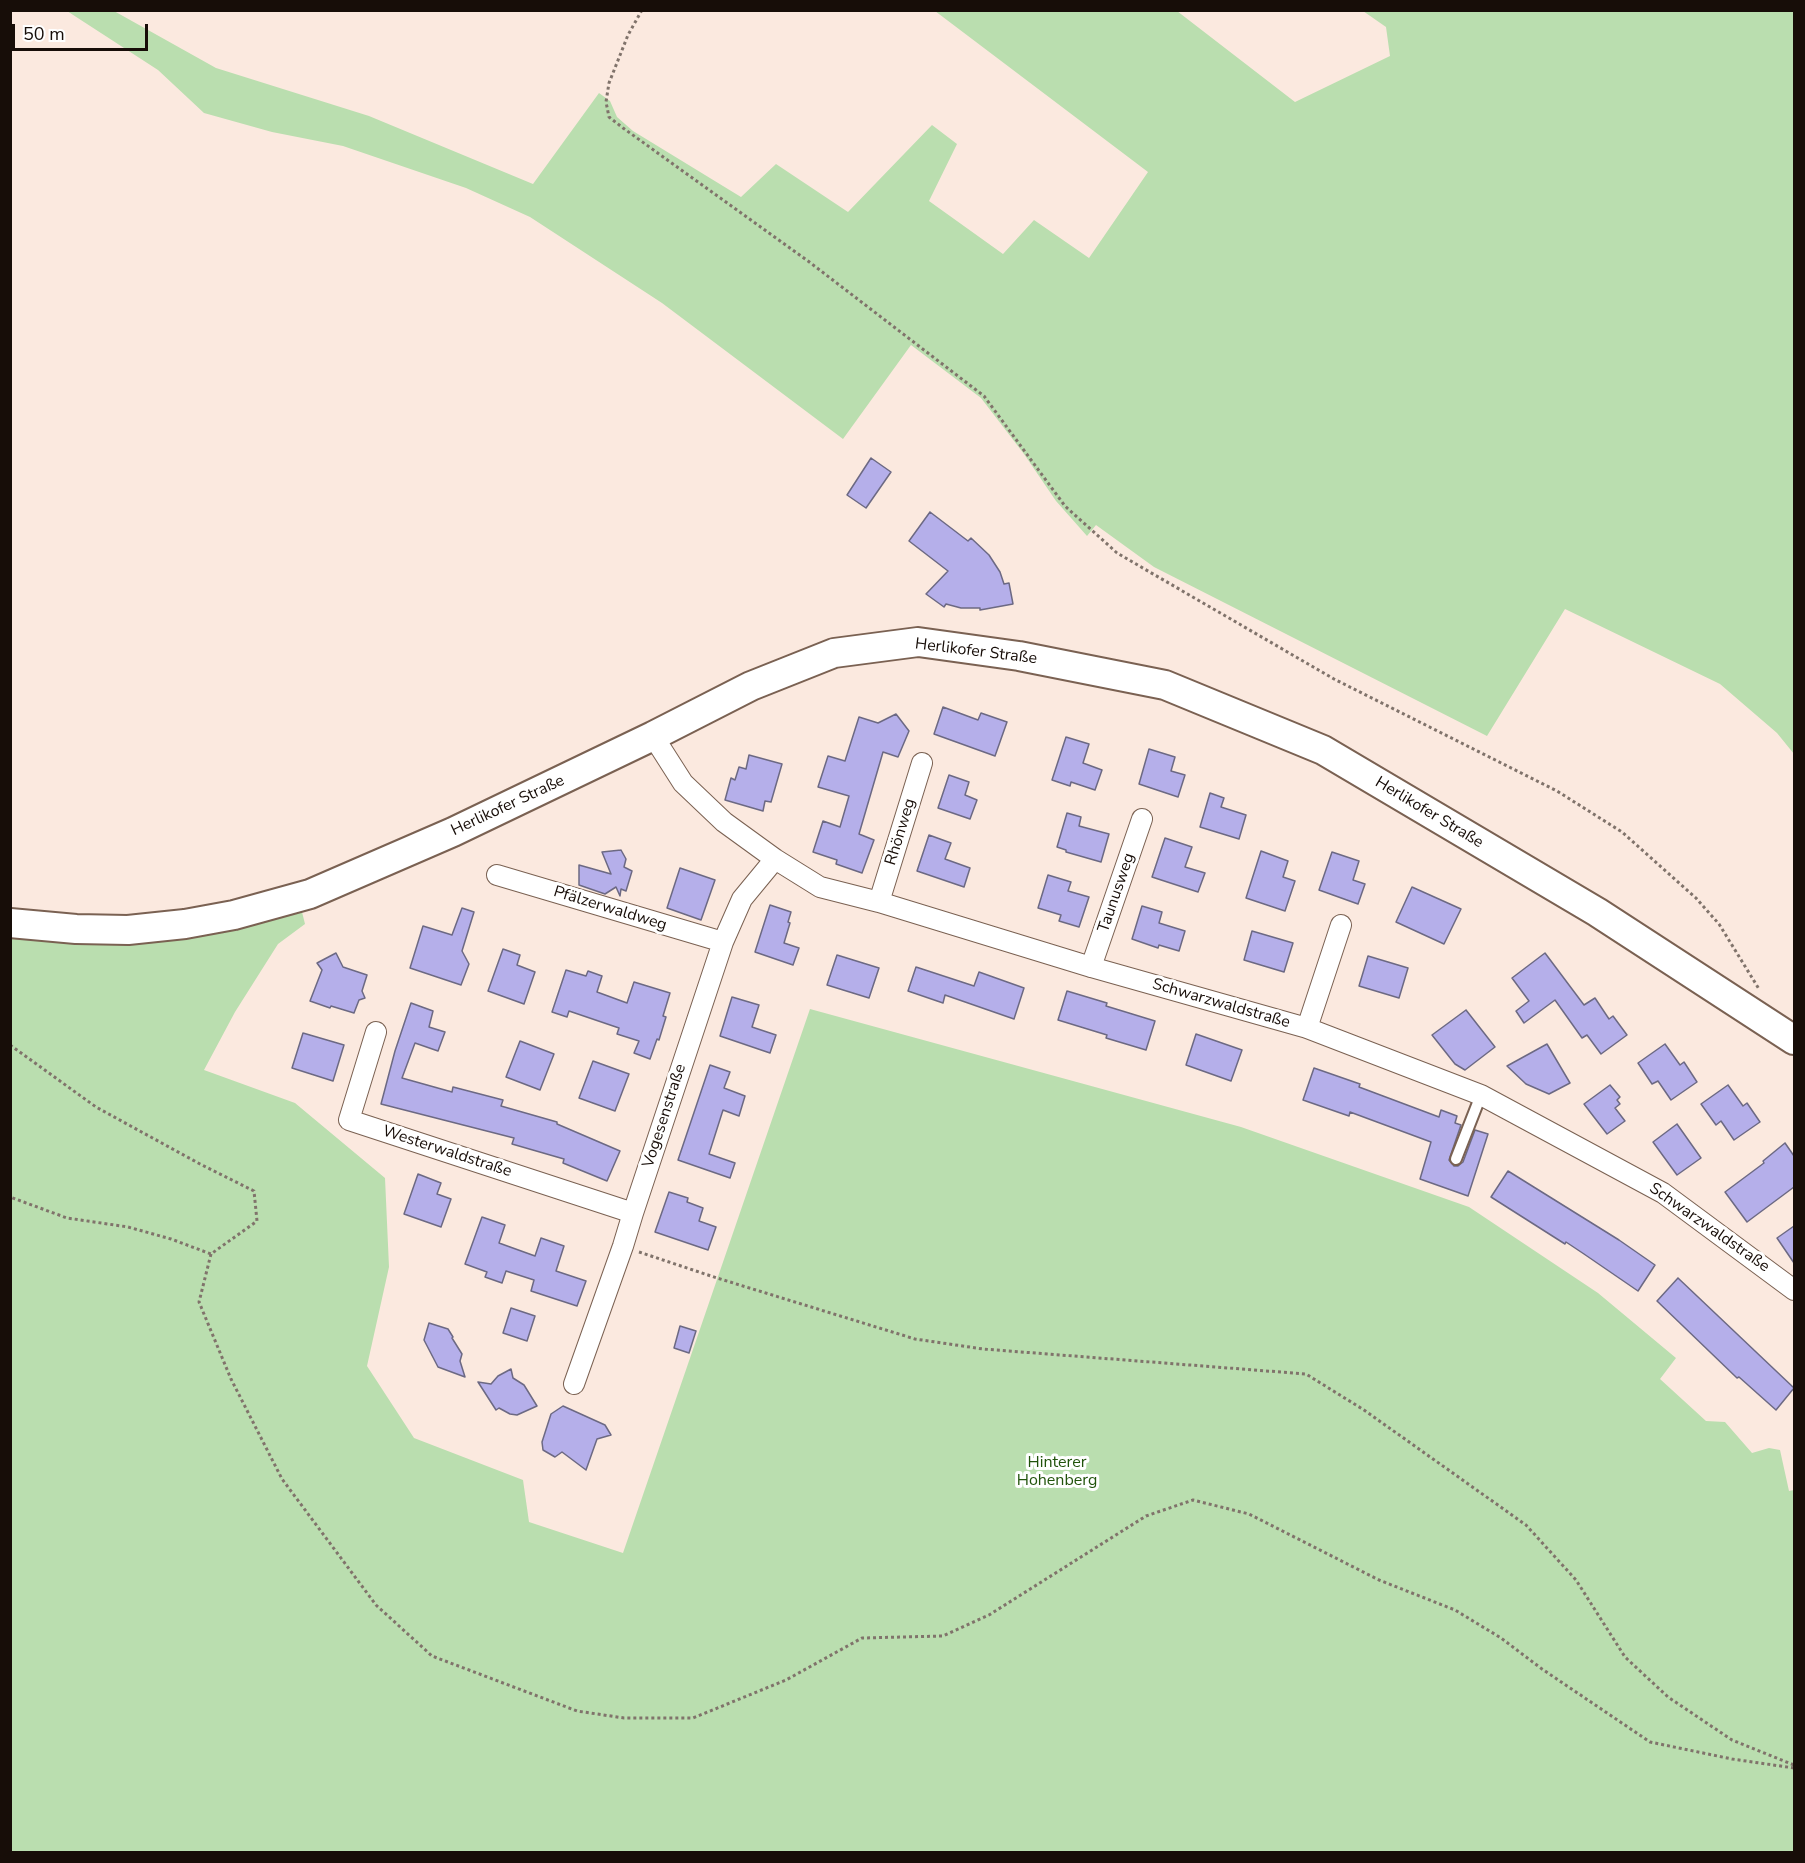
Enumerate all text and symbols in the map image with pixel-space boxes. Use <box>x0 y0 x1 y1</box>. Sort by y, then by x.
scale bar <box>15 12 152 50</box>
text: 50 m <box>23 22 65 46</box>
street label: Herlikofer Straße <box>914 635 1038 669</box>
street label: Herlikofer Straße <box>448 771 568 841</box>
street label: Herlikofer Straße <box>1371 773 1487 853</box>
street label: Rhönweg <box>882 796 920 868</box>
street label: Taunusweg <box>1094 851 1140 935</box>
street label: Pfälzerwaldweg <box>551 883 669 935</box>
street label: Schwarzwaldstraße <box>1150 975 1292 1033</box>
street label: Vogesenstraße <box>639 1062 691 1170</box>
street label: Westerwaldstraße <box>380 1122 514 1182</box>
street label: Schwarzwaldstraße <box>1645 1179 1773 1277</box>
park label: Hinterer Hohenberg <box>1017 1453 1097 1491</box>

